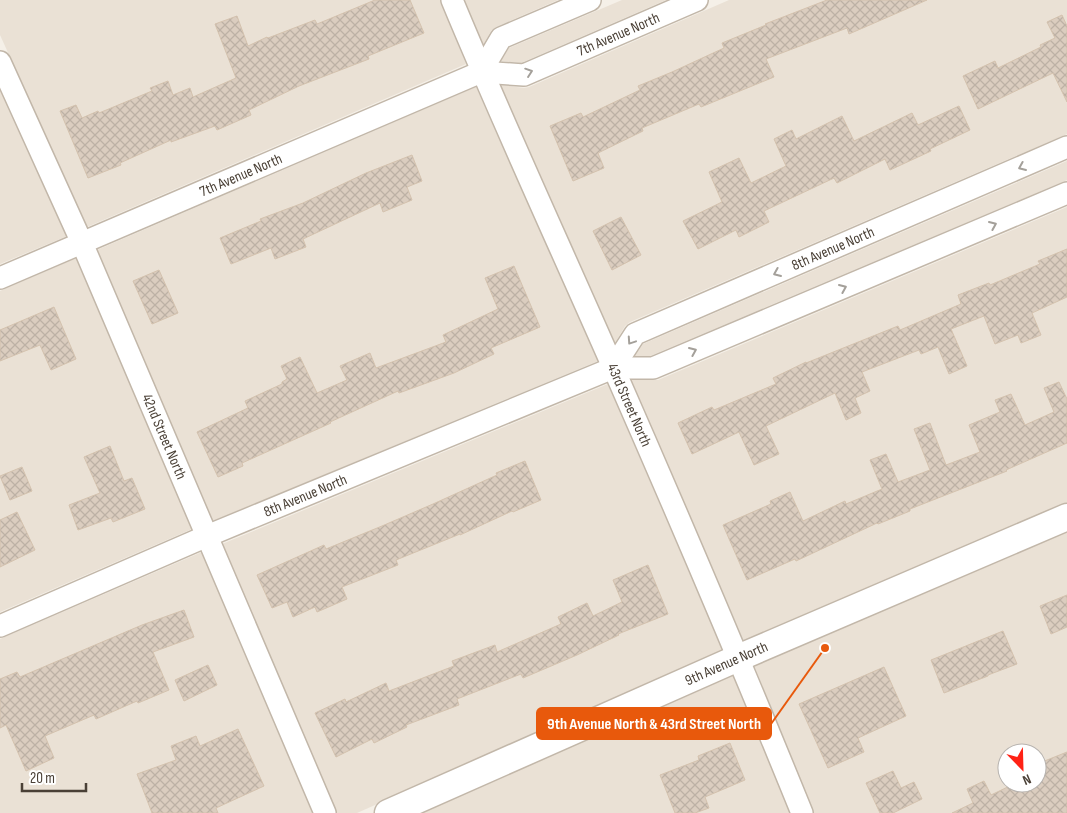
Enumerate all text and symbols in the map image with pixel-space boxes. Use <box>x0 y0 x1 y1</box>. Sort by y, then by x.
street label: 7th Avenue North <box>574 8 663 61</box>
one-way arrow <box>524 68 533 78</box>
street label: 7th Avenue North <box>197 149 285 201</box>
one-way arrow <box>1018 160 1027 171</box>
one-way arrow <box>988 220 997 231</box>
street label: 8th Avenue North <box>789 223 877 275</box>
one-way arrow <box>773 266 782 277</box>
one-way arrow <box>838 283 847 294</box>
one-way arrow <box>627 335 637 344</box>
one-way arrow <box>688 347 697 358</box>
street label: 43rd Street North <box>603 360 656 450</box>
street label: 42nd Street North <box>137 391 191 482</box>
street label: 8th Avenue North <box>261 470 350 522</box>
street label: 9th Avenue North <box>682 637 771 690</box>
callout: 9th Avenue North & 43rd Street North <box>537 708 771 739</box>
text: 9th Avenue North & 43rd Street North <box>547 715 761 734</box>
north arrow <box>997 743 1047 793</box>
scale bar <box>22 760 86 792</box>
text: 20 m <box>30 769 55 788</box>
text: N <box>1020 770 1034 789</box>

